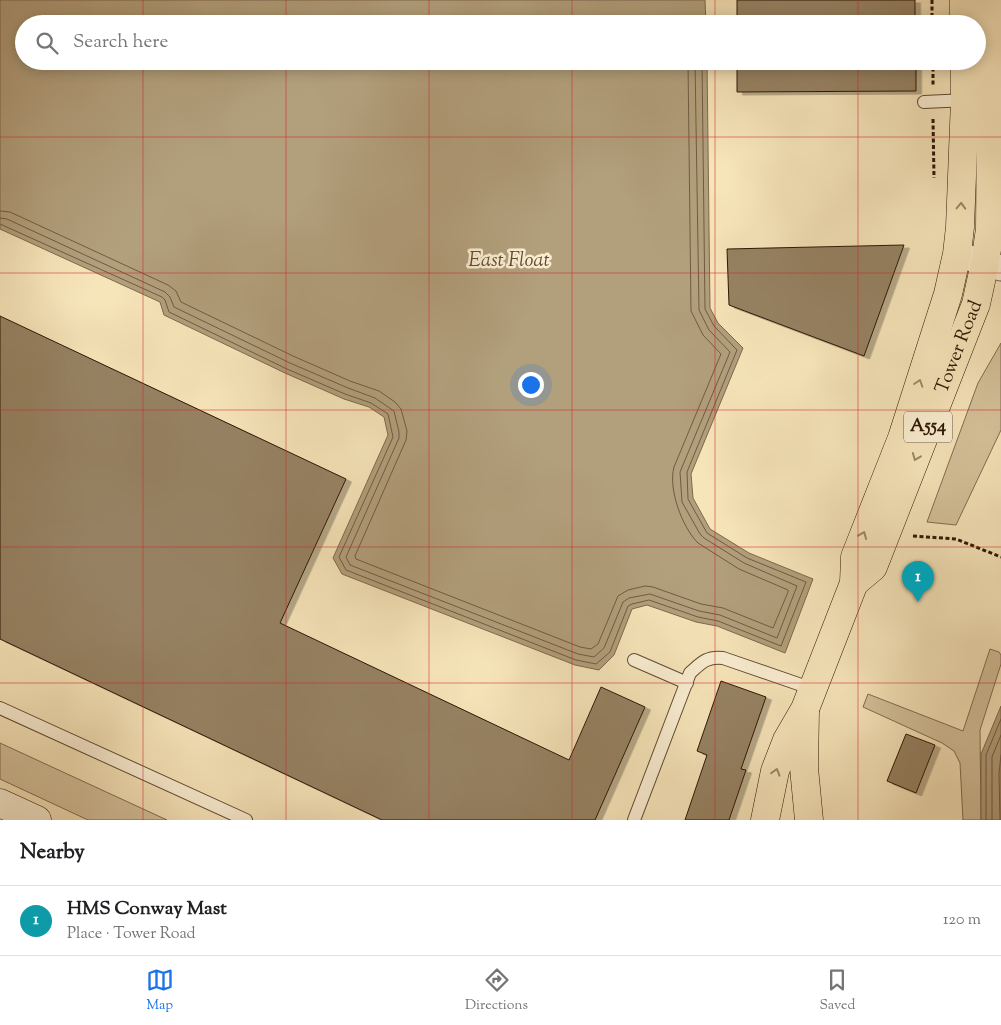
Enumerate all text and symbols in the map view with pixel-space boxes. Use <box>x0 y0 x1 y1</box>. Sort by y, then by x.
search box <box>15 15 986 70</box>
icon: search <box>33 29 61 57</box>
text: Search here <box>73 29 168 56</box>
one-way arrow <box>956 201 966 209</box>
water label: East Float <box>468 247 550 276</box>
street label: Tower Road <box>929 296 990 398</box>
your location <box>518 372 544 398</box>
one-way arrow <box>914 379 924 388</box>
road number: A554 <box>904 412 952 442</box>
one-way arrow <box>912 452 922 461</box>
one-way arrow <box>858 532 868 540</box>
pin: 1 <box>902 561 934 602</box>
one-way arrow <box>770 769 780 777</box>
text: Nearby <box>20 838 85 868</box>
text: HMS Conway Mast <box>67 896 227 923</box>
text: 1 <box>33 909 39 932</box>
text: 120 m <box>943 909 981 932</box>
text: Place · Tower Road <box>67 923 196 946</box>
tab: Map <box>146 966 174 1016</box>
tab: Directions <box>465 966 528 1016</box>
tab: Saved <box>819 966 855 1016</box>

